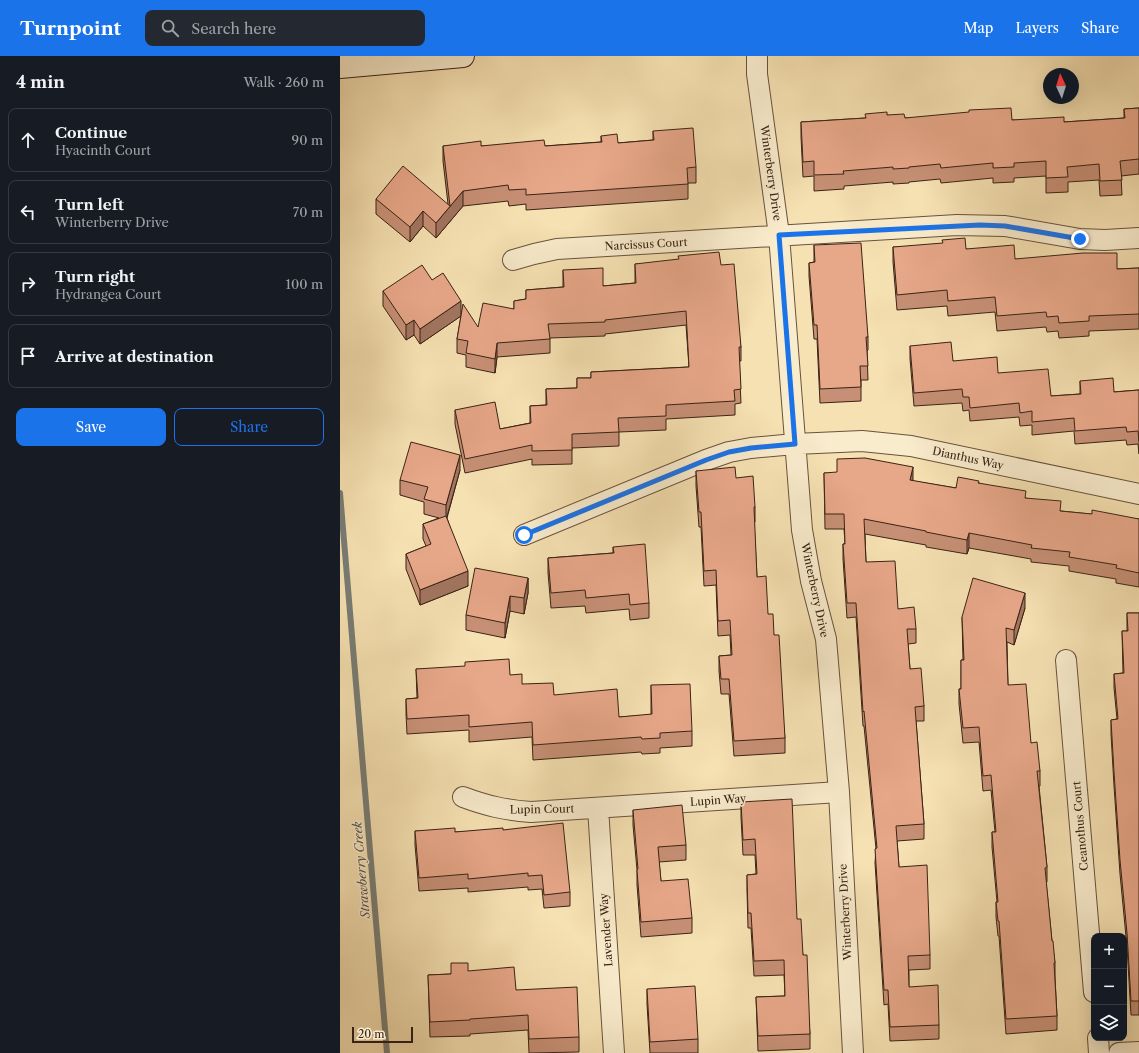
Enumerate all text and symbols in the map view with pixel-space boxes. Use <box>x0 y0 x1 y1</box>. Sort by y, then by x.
search box <box>145 10 425 46</box>
text: Turnpoint <box>20 17 121 40</box>
icon: search <box>159 17 181 39</box>
text: Search here <box>191 19 276 38</box>
text: Map <box>963 19 993 37</box>
text: Layers <box>1015 19 1059 37</box>
text: Share <box>1081 19 1119 37</box>
north arrow <box>1043 68 1079 104</box>
text: 4 min <box>16 72 65 92</box>
text: Walk · 260 m <box>243 74 324 90</box>
text: Continue <box>55 123 127 142</box>
street label: Winterberry Drive <box>757 123 785 222</box>
icon: ahead <box>17 129 39 151</box>
text: 90 m <box>292 132 323 148</box>
text: Hyacinth Court <box>55 142 151 158</box>
text: Turn left <box>55 195 124 214</box>
icon: left <box>17 201 39 223</box>
text: 70 m <box>293 204 323 220</box>
text: Winterberry Drive <box>55 214 169 230</box>
route end <box>1071 230 1089 248</box>
street label: Narcissus Court <box>604 235 688 253</box>
text: Turn right <box>55 267 135 286</box>
icon: right <box>17 273 39 295</box>
text: 100 m <box>285 276 323 292</box>
text: Hydrangea Court <box>55 286 161 302</box>
icon: arrive <box>17 345 39 367</box>
text: Arrive at destination <box>55 347 214 366</box>
button: Save <box>16 408 166 446</box>
button: Share <box>174 408 324 446</box>
street label: Dianthus Way <box>931 444 1006 473</box>
route start <box>515 526 533 544</box>
street label: Winterberry Drive <box>798 540 832 639</box>
street label: Ceanothus Court <box>1069 781 1091 871</box>
street label: Lupin Way <box>689 791 747 809</box>
street label: Lupin Court <box>510 801 574 817</box>
water label: Strawberry Creek <box>349 820 373 920</box>
street label: Winterberry Drive <box>835 864 855 961</box>
street label: Lavender Way <box>596 892 616 967</box>
map controls <box>1091 933 1127 1041</box>
button: + <box>1091 933 1127 969</box>
button: − <box>1091 969 1127 1005</box>
button: layers <box>1091 1005 1127 1041</box>
scale bar <box>352 1025 413 1044</box>
text: 20 m <box>358 1027 384 1041</box>

